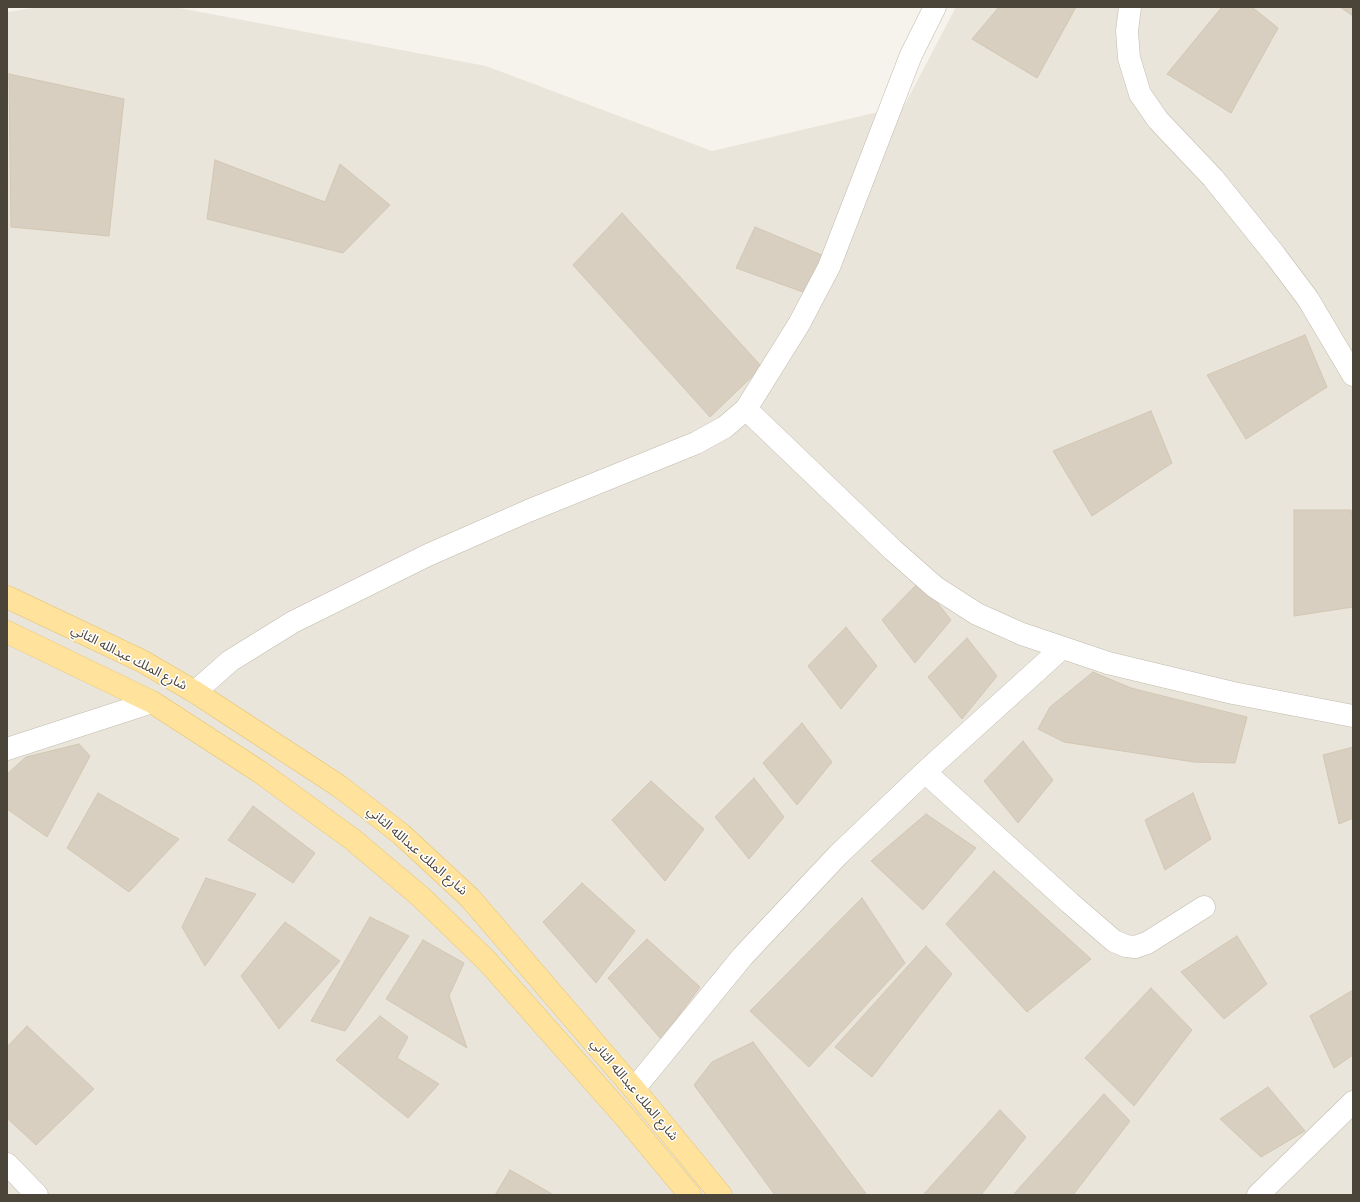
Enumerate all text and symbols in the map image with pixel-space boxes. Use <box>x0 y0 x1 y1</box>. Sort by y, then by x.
street label: شارع الملك عبدالله الثاني <box>68 622 190 694</box>
street label: شارع الملك عبدالله الثاني <box>364 803 470 899</box>
street label: شارع الملك عبدالله الثاني <box>587 1036 681 1144</box>

